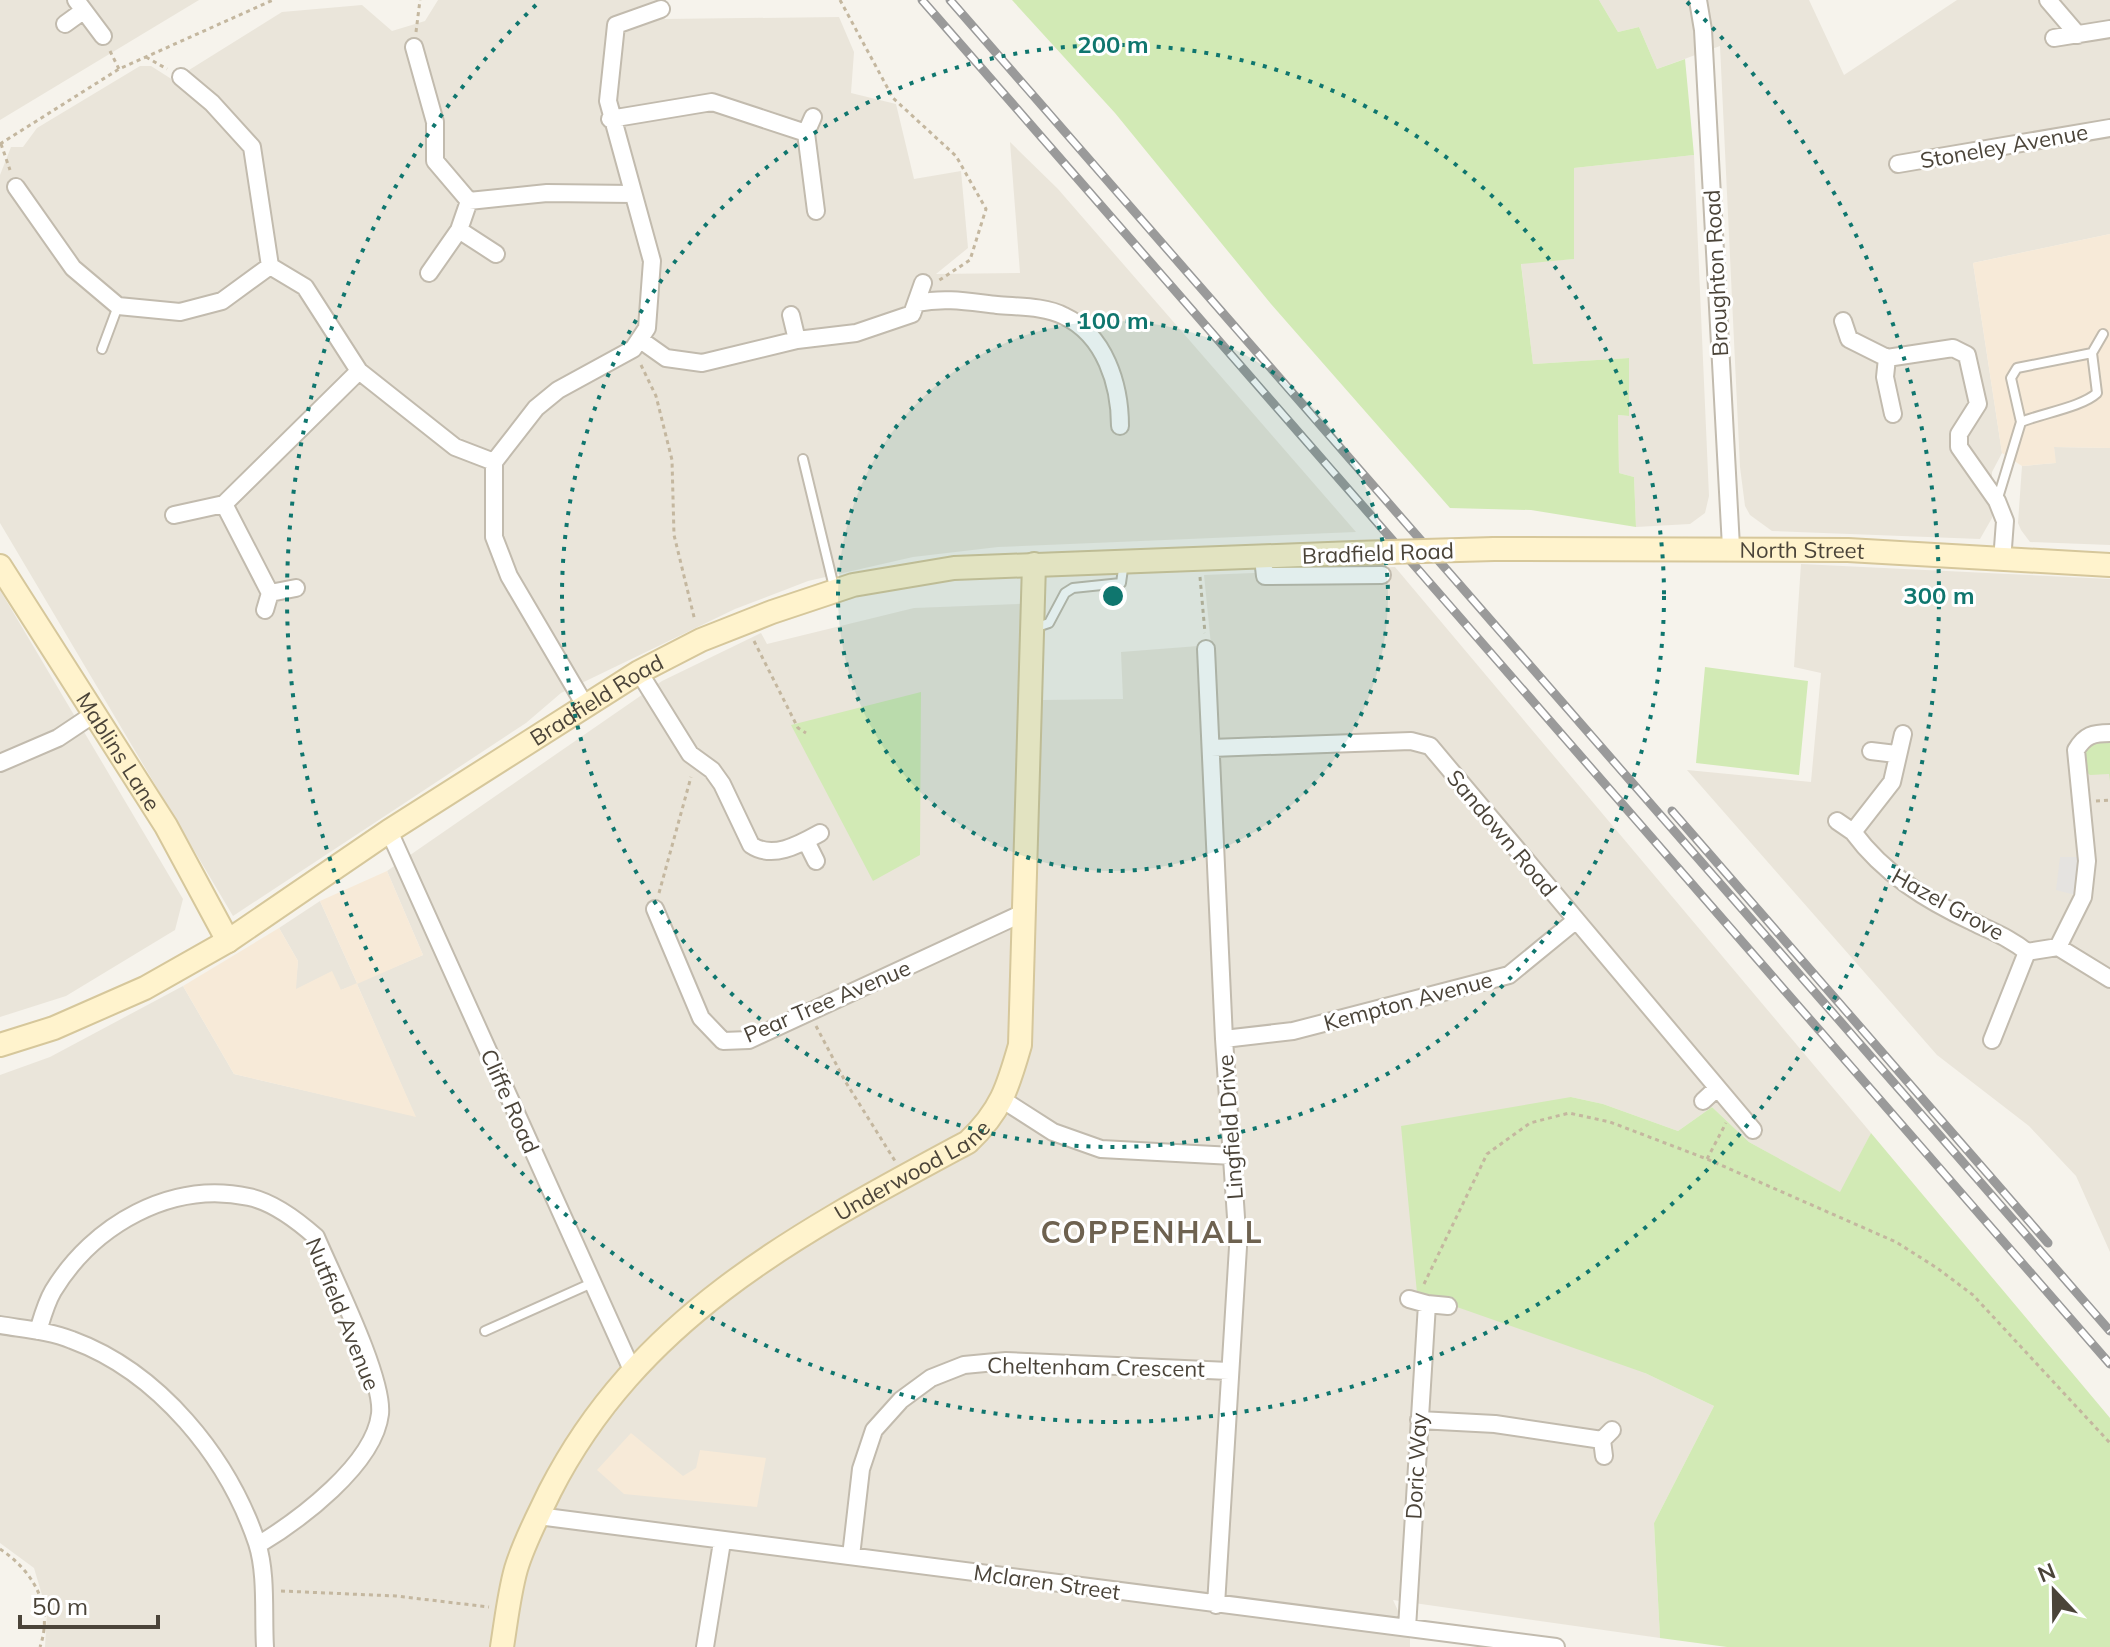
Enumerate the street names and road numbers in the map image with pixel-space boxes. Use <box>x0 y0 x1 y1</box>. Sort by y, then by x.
street label: Stoneley Avenue <box>1918 117 2090 175</box>
street label: Broughton Road <box>1698 189 1734 357</box>
street label: Bradfield Road <box>1302 536 1454 570</box>
street label: North Street <box>1740 536 1865 565</box>
street label: Bradfield Road <box>525 648 668 752</box>
street label: Mablins Lane <box>70 687 167 816</box>
street label: Sandown Road <box>1441 764 1563 902</box>
street label: Hazel Grove <box>1887 862 2009 946</box>
street label: Pear Tree Avenue <box>739 953 915 1049</box>
street label: Kempton Avenue <box>1321 965 1495 1037</box>
street label: Cliffe Road <box>475 1044 545 1158</box>
street label: Lingfield Drive <box>1211 1054 1249 1200</box>
street label: Underwood Lane <box>829 1114 996 1227</box>
street label: Nutfield Avenue <box>300 1234 386 1394</box>
street label: Cheltenham Crescent <box>987 1351 1205 1383</box>
street label: Doric Way <box>1399 1412 1433 1520</box>
street label: Mclaren Street <box>972 1558 1122 1606</box>

